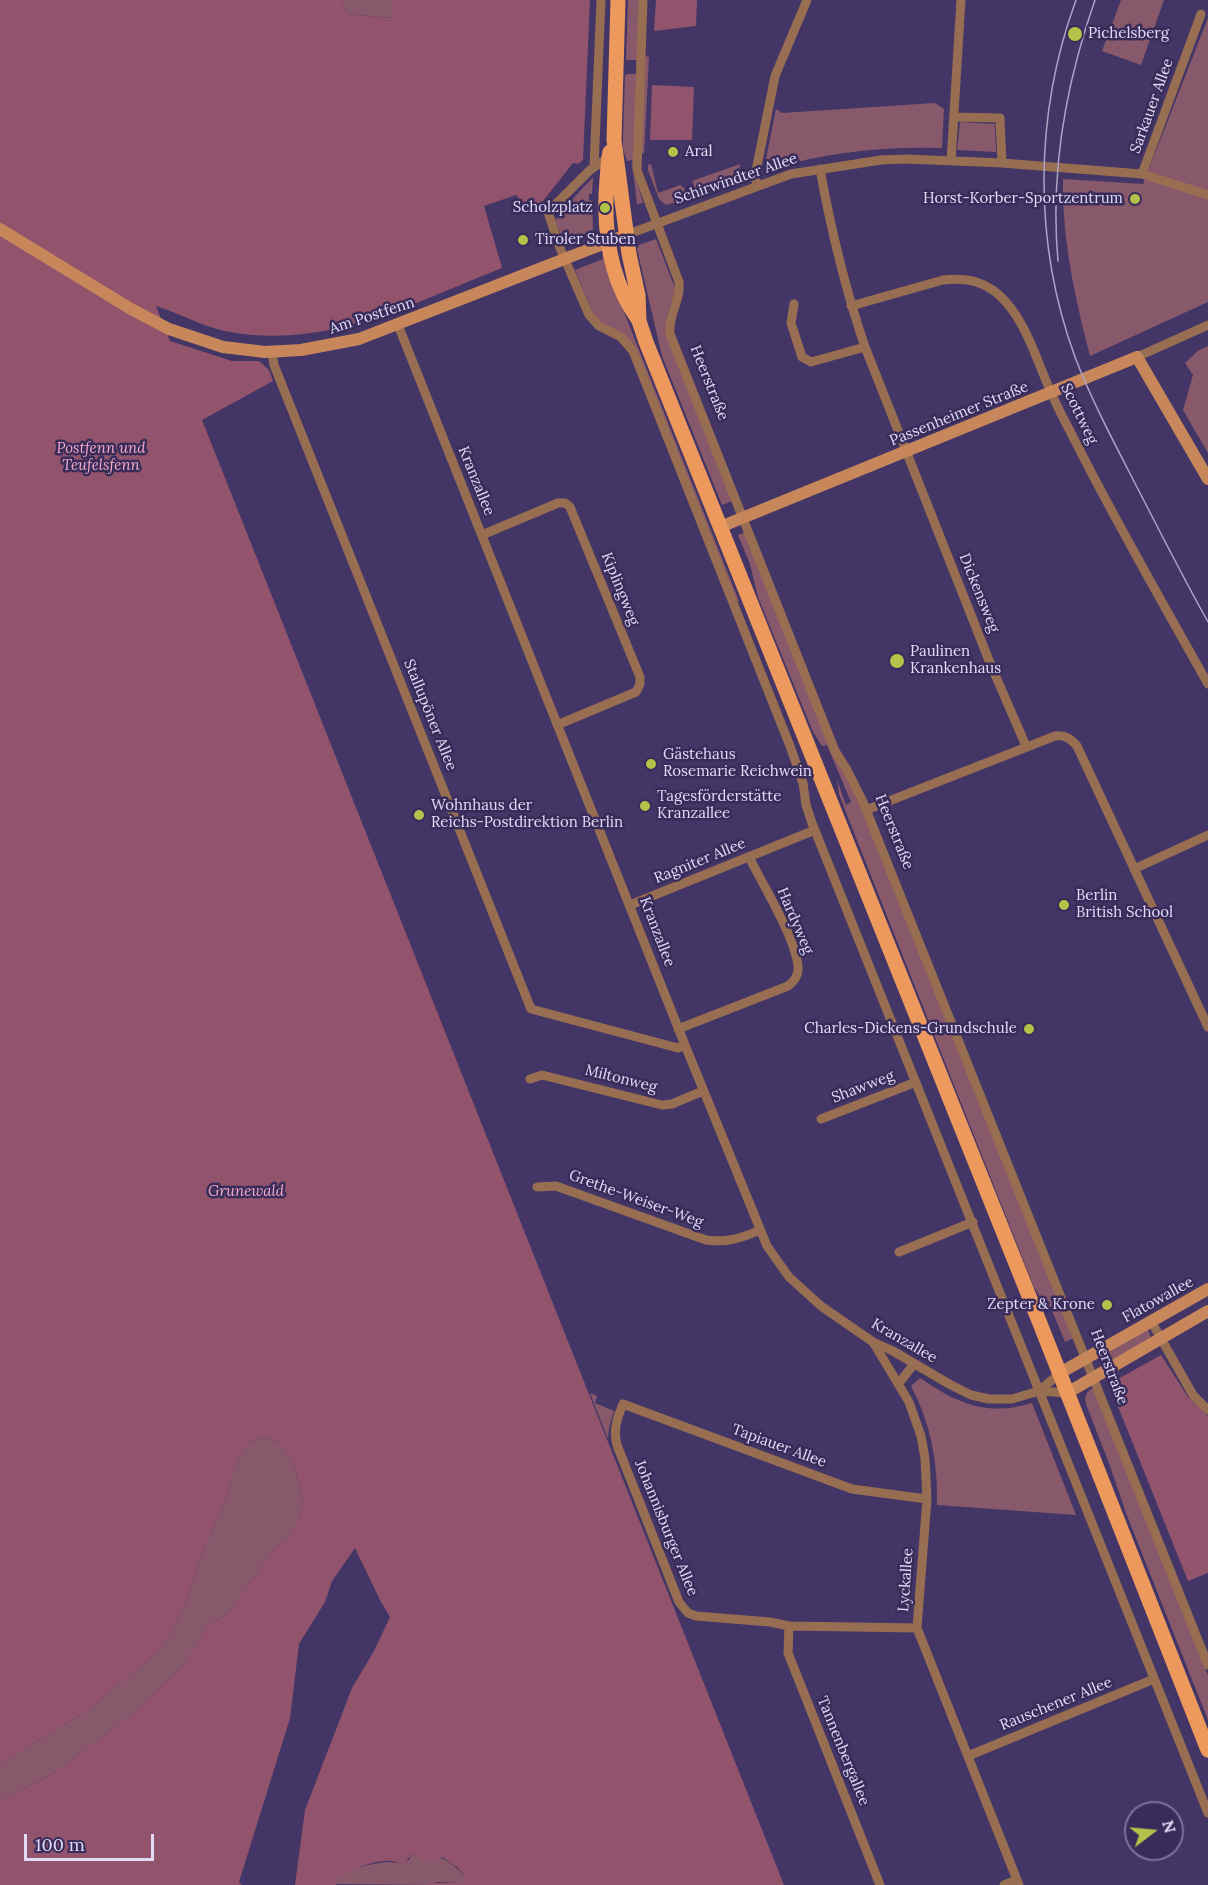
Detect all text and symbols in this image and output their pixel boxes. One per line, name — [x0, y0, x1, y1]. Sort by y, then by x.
marker: Pichelsberg — [1066, 25, 1084, 43]
place label: Pichelsberg — [1088, 25, 1169, 43]
street label: Sarkauer Allee — [1127, 56, 1177, 156]
place label: Aral — [685, 143, 713, 161]
marker: Aral — [666, 145, 680, 159]
street label: Schirwindter Allee — [672, 150, 800, 208]
place label: Horst-Korber-Sportzentrum — [923, 190, 1123, 208]
marker: Horst-Korber-Sportzentrum — [1128, 192, 1142, 206]
place label: Scholzplatz — [513, 199, 593, 217]
marker: Scholzplatz — [598, 201, 612, 215]
place label: Tiroler Stuben — [535, 231, 636, 249]
marker: Tiroler Stuben — [516, 233, 530, 247]
street label: Am Postfenn — [327, 294, 417, 338]
street label: Heerstraße — [686, 343, 732, 423]
street label: Passenheimer Straße — [887, 378, 1031, 450]
street label: Scottweg — [1057, 381, 1101, 447]
park label: Postfenn und Teufelsfenn — [56, 440, 146, 475]
street label: Kranzallee — [454, 444, 498, 518]
street label: Kiplingweg — [597, 550, 643, 628]
street label: Dickensweg — [955, 551, 1003, 635]
place label: Paulinen Krankenhaus — [910, 643, 1001, 678]
marker: Paulinen Krankenhaus — [888, 652, 906, 670]
street label: Stallupöner Allee — [400, 657, 460, 773]
place label: Gästehaus Rosemarie Reichwein — [663, 746, 812, 781]
marker: Gästehaus Rosemarie Reichwein — [644, 757, 658, 771]
place label: Tagesförderstätte Kranzallee — [657, 788, 781, 823]
street label: Heerstraße — [871, 792, 917, 872]
place label: Wohnhaus der Reichs-Postdirektion Berlin — [431, 797, 623, 832]
marker: Tagesförderstätte Kranzallee — [638, 799, 652, 813]
marker: Wohnhaus der Reichs-Postdirektion Berlin — [412, 808, 426, 822]
street label: Ragniter Allee — [652, 834, 748, 888]
street label: Hardyweg — [773, 885, 817, 957]
place label: Berlin British School — [1076, 887, 1173, 922]
street label: Kranzallee — [635, 895, 679, 969]
marker: Berlin British School — [1057, 898, 1071, 912]
place label: Charles-Dickens-Grundschule — [804, 1020, 1017, 1038]
marker: Charles-Dickens-Grundschule — [1022, 1022, 1036, 1036]
street label: Miltonweg — [583, 1061, 659, 1097]
street label: Shawweg — [829, 1067, 897, 1107]
street label: Grethe-Weiser-Weg — [566, 1166, 706, 1232]
park label: Grunewald — [208, 1183, 284, 1201]
street label: Flatowallee — [1119, 1273, 1197, 1327]
place label: Zepter & Krone — [987, 1296, 1095, 1314]
marker: Zepter & Krone — [1100, 1298, 1114, 1312]
street label: Kranzallee — [868, 1315, 940, 1367]
street label: Heerstraße — [1086, 1327, 1132, 1407]
street label: Tapiauer Allee — [729, 1421, 829, 1471]
street label: Johannisburger Allee — [630, 1457, 702, 1599]
street label: Lyckallee — [895, 1547, 917, 1613]
street label: Rauschener Allee — [997, 1673, 1115, 1735]
street label: Tannenbergallee — [813, 1694, 873, 1808]
north arrow — [1124, 1801, 1184, 1861]
text: N — [1158, 1818, 1181, 1835]
scale bar — [27, 1822, 158, 1860]
text: 100 m — [35, 1833, 85, 1856]

